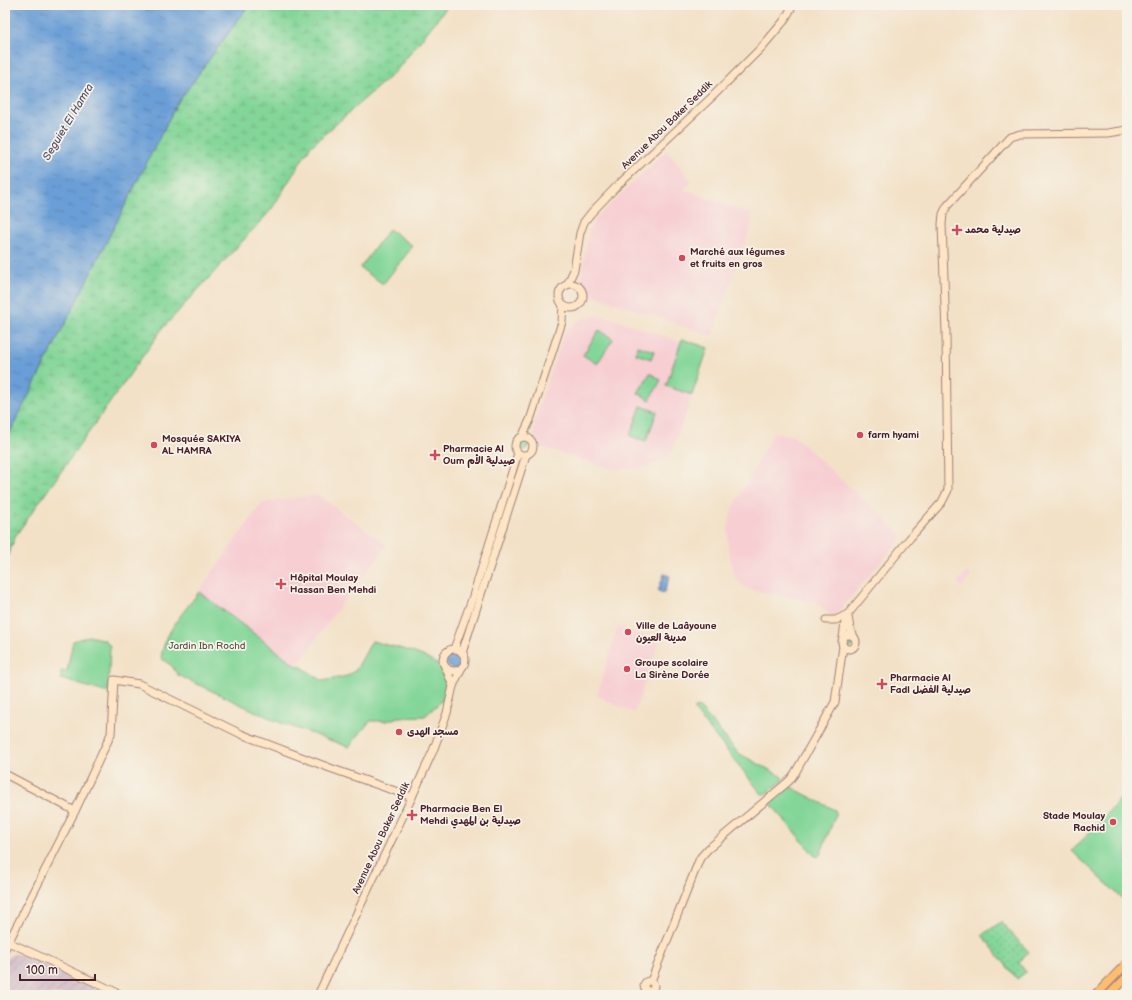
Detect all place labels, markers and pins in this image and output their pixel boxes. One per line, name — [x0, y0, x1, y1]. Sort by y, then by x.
place label: صيدلية محمد — [965, 224, 1021, 236]
marker: صيدلية محمد — [952, 225, 962, 235]
place label: Marché aux légumes et fruits en gros — [690, 246, 785, 270]
marker: Marché aux légumes et fruits en gros — [677, 253, 687, 263]
place label: farm hyami — [868, 429, 919, 441]
marker: farm hyami — [855, 430, 865, 440]
place label: Mosquée SAKIYA AL HAMRA — [161, 433, 241, 457]
marker: Mosquée SAKIYA AL HAMRA — [149, 440, 159, 450]
place label: Pharmacie Al Oum صيدلية الأم — [443, 443, 516, 468]
marker: Pharmacie Al Oum صيدلية الأم — [430, 450, 440, 460]
place label: Hôpital Moulay Hassan Ben Mehdi — [290, 572, 376, 596]
marker: Hôpital Moulay Hassan Ben Mehdi — [275, 578, 287, 590]
place label: Ville de Laâyoune مدينة العيون — [636, 620, 717, 644]
marker: Ville de Laâyoune مدينة العيون — [623, 627, 633, 637]
place label: Groupe scolaire La Sirène Dorée — [635, 657, 710, 681]
marker: Groupe scolaire La Sirène Dorée — [622, 664, 632, 674]
place label: Pharmacie Al Fadl صيدلية الفضل — [890, 672, 971, 696]
marker: Pharmacie Al Fadl صيدلية الفضل — [877, 679, 887, 689]
place label: مسجد الهدى — [407, 726, 459, 738]
marker: مسجد الهدى — [394, 727, 404, 737]
place label: Pharmacie Ben El Mehdi صيدلية بن المهدي — [420, 803, 521, 829]
marker: Pharmacie Ben El Mehdi صيدلية بن المهدي — [407, 810, 417, 820]
place label: Stade Moulay Rachid — [1043, 810, 1105, 834]
marker: Stade Moulay Rachid — [1108, 817, 1118, 827]

